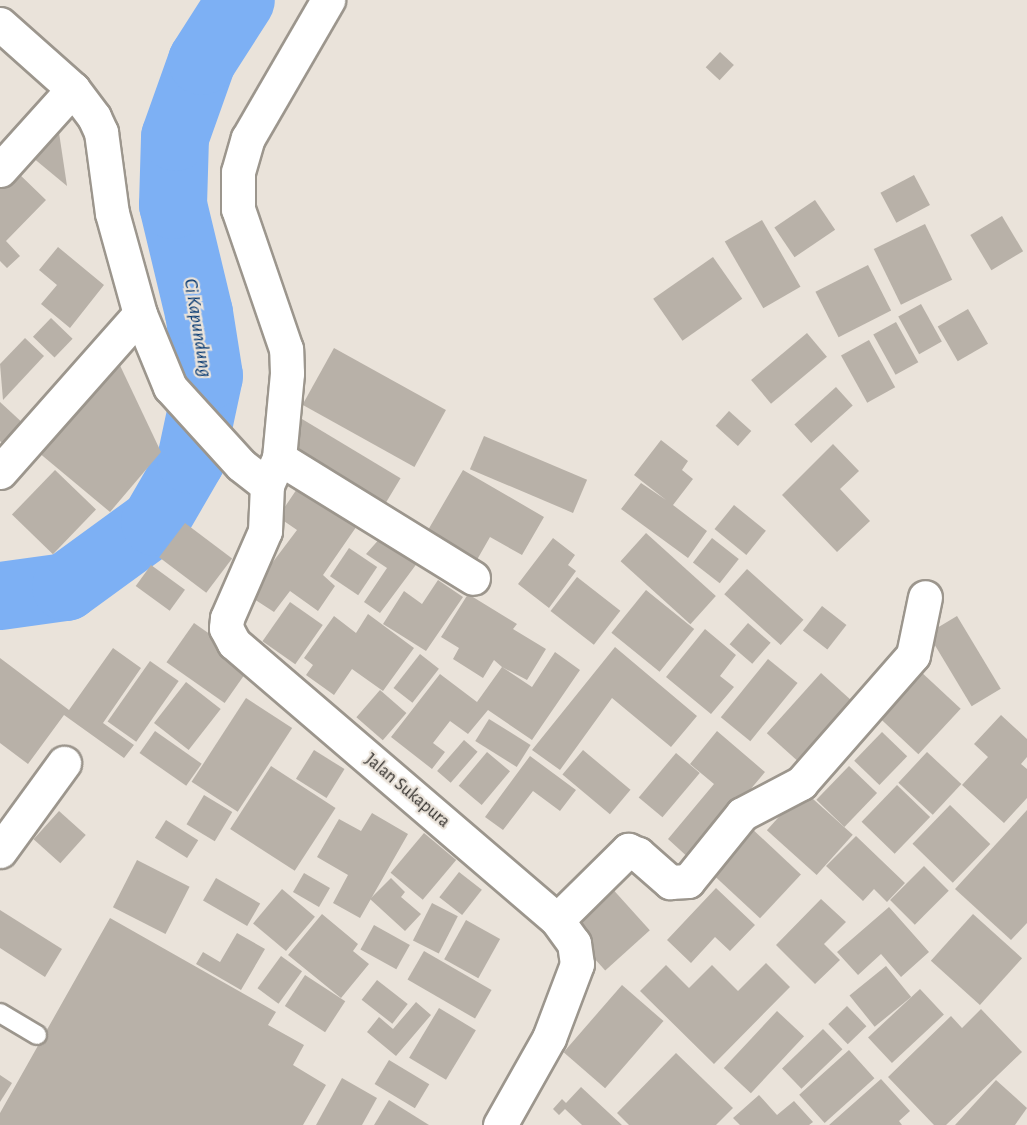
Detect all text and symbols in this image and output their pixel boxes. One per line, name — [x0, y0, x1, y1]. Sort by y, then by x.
water label: Ci Kapundung — [178, 277, 218, 379]
street label: Jalan Sukapura — [360, 749, 454, 833]

